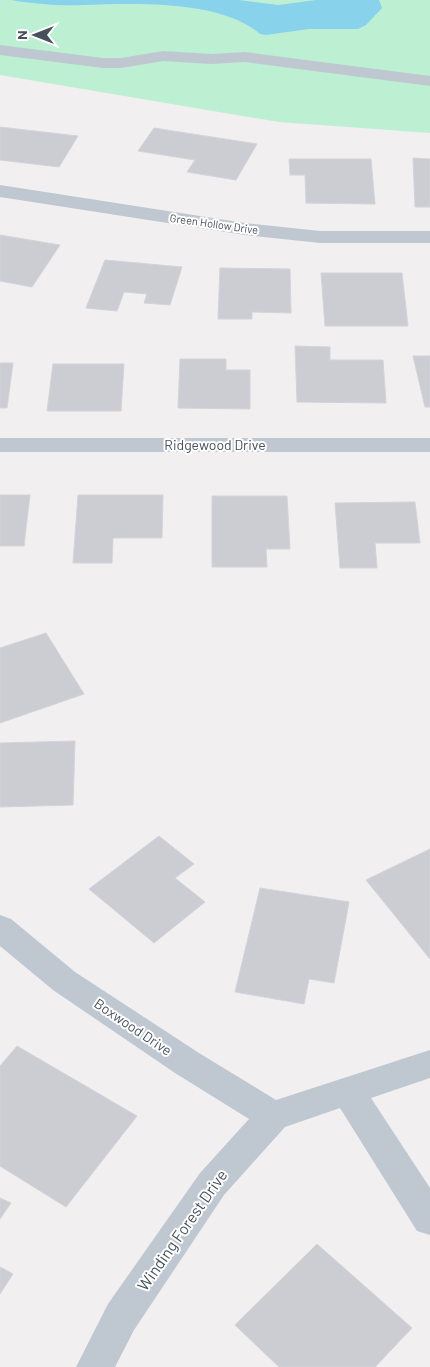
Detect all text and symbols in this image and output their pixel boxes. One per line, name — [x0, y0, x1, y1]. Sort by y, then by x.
north arrow — [10, 10, 60, 60]
text: N — [13, 30, 30, 40]
street label: Green Hollow Drive — [169, 211, 259, 236]
street label: Ridgewood Drive — [164, 436, 266, 453]
street label: Boxwood Drive — [91, 994, 175, 1059]
street label: Winding Forest Drive — [133, 1165, 231, 1294]

